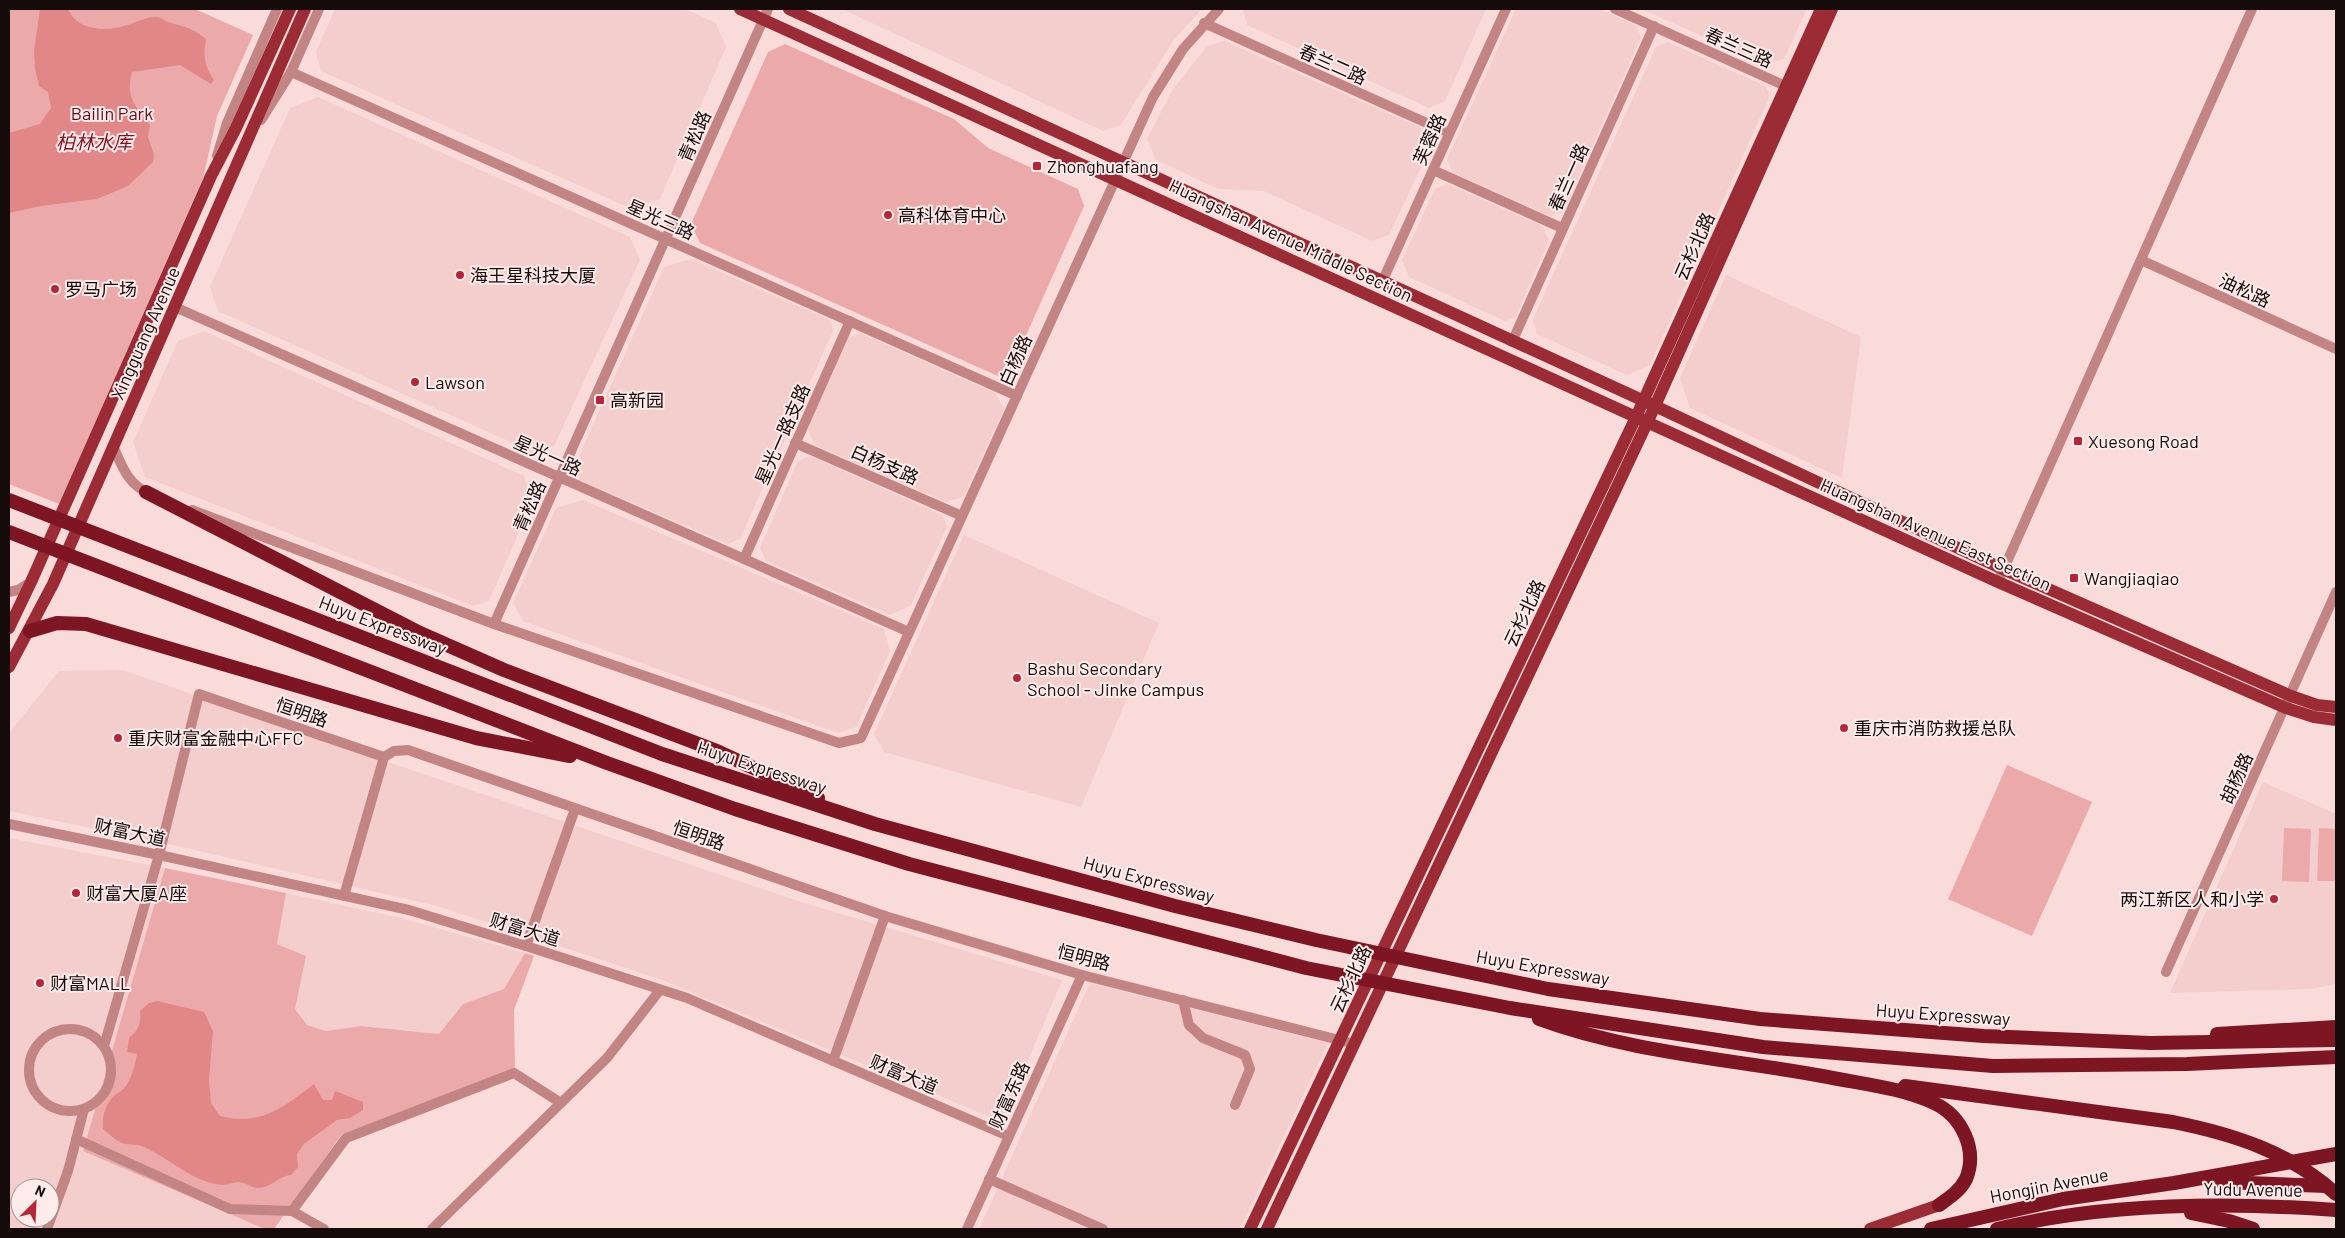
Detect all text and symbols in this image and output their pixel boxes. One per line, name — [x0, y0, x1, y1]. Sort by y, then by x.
street label: 春兰三路 — [1702, 22, 1776, 72]
street label: 春兰二路 — [1296, 39, 1370, 89]
park label: Bailin Park — [71, 102, 153, 124]
street label: 青松路 — [673, 107, 715, 165]
street label: 芙蓉路 — [1408, 110, 1450, 168]
water label: 柏林水库 — [56, 130, 135, 153]
street label: 春兰一路 — [1543, 140, 1593, 214]
place label: Zhonghuafang — [1047, 155, 1159, 177]
marker: Zhonghuafang — [1031, 160, 1043, 172]
street label: Huangshan Avenue Middle Section — [1166, 174, 1416, 306]
street label: 星光三路 — [624, 194, 698, 244]
place label: 高科体育中心 — [898, 204, 1006, 226]
marker: 高科体育中心 — [882, 209, 894, 221]
street label: 云杉北路 — [1669, 209, 1719, 283]
street label: Xingguang Avenue — [106, 263, 184, 403]
place label: 海王星科技大厦 — [470, 264, 596, 286]
marker: 海王星科技大厦 — [454, 269, 466, 281]
street label: 油松路 — [2216, 269, 2274, 311]
place label: 罗马广场 — [65, 278, 137, 300]
marker: 罗马广场 — [49, 283, 61, 295]
street label: 白杨路 — [994, 331, 1036, 389]
place label: Lawson — [425, 371, 485, 393]
marker: Lawson — [409, 376, 421, 388]
street label: 星光一路支路 — [750, 380, 814, 488]
place label: 高新园 — [610, 389, 664, 411]
marker: 高新园 — [594, 394, 606, 406]
street label: 星光一路 — [511, 430, 585, 480]
place label: Xuesong Road — [2088, 430, 2199, 452]
marker: Xuesong Road — [2072, 435, 2084, 447]
street label: 白杨支路 — [848, 439, 922, 489]
street label: Huangshan Avenue East Section — [1817, 473, 2055, 595]
street label: 青松路 — [508, 477, 550, 535]
place label: Wangjiaqiao — [2084, 567, 2179, 589]
marker: Wangjiaqiao — [2068, 572, 2080, 584]
street label: 云杉北路 — [1499, 576, 1549, 650]
street label: Huyu Expressway — [316, 591, 450, 659]
place label: Bashu Secondary School - Jinke Campus — [1027, 657, 1204, 700]
marker: Bashu Secondary School - Jinke Campus — [1011, 672, 1023, 684]
street label: 恒明路 — [273, 693, 331, 731]
place label: 重庆市消防救援总队 — [1854, 717, 2016, 739]
marker: 重庆市消防救援总队 — [1838, 722, 1850, 734]
place label: 重庆财富金融中心FFC — [128, 727, 303, 749]
marker: 重庆财富金融中心FFC — [112, 732, 124, 744]
street label: Huyu Expressway — [694, 736, 830, 798]
street label: 胡杨路 — [2215, 749, 2257, 807]
street label: 财富大道 — [92, 814, 168, 850]
street label: 恒明路 — [670, 816, 728, 854]
street label: Huyu Expressway — [1081, 851, 1217, 907]
place label: 财富大厦A座 — [86, 882, 187, 904]
marker: 财富大厦A座 — [70, 887, 82, 899]
place label: 两江新区人和小学 — [2120, 888, 2264, 910]
marker: 两江新区人和小学 — [2268, 893, 2280, 905]
street label: 财富大道 — [487, 908, 563, 950]
street label: 恒明路 — [1055, 939, 1113, 975]
street label: 云杉北路 — [1325, 942, 1375, 1016]
street label: Huyu Expressway — [1475, 944, 1611, 990]
place label: 财富MALL — [50, 972, 130, 994]
marker: 财富MALL — [34, 977, 46, 989]
street label: Huyu Expressway — [1875, 998, 2011, 1030]
street label: 财富大道 — [867, 1050, 941, 1098]
street label: 财富东路 — [984, 1058, 1034, 1132]
street label: Hongjin Avenue — [1988, 1163, 2110, 1207]
street label: Yudu Avenue — [2203, 1177, 2303, 1201]
north arrow — [10, 1178, 60, 1228]
text: N — [33, 1181, 48, 1200]

